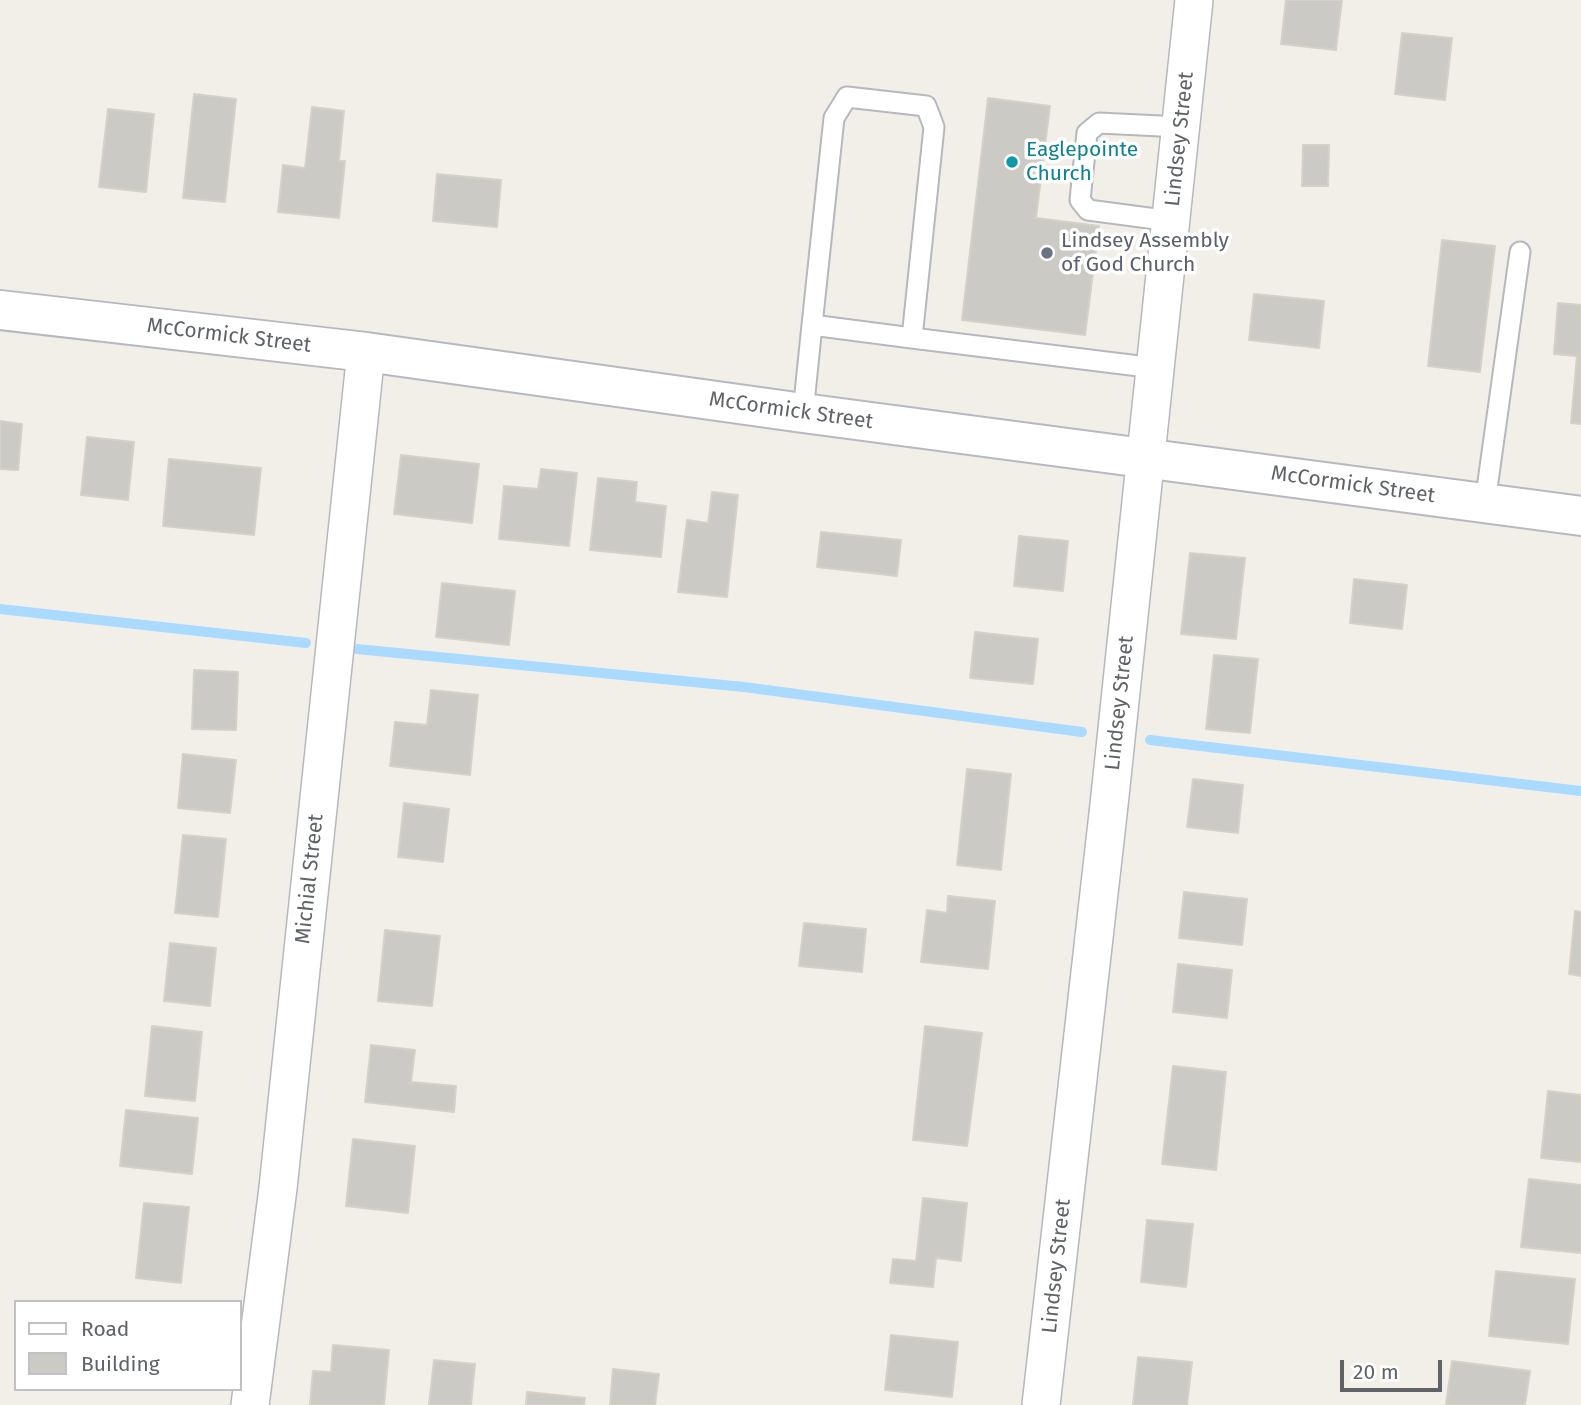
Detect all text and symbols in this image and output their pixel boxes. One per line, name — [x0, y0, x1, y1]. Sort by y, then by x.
street label: Lindsey Street — [1160, 70, 1200, 208]
place label: Eaglepointe Church — [1026, 137, 1138, 187]
marker: Eaglepointe Church — [1004, 154, 1020, 170]
place label: Lindsey Assembly of God Church — [1061, 228, 1229, 278]
marker: Lindsey Assembly of God Church — [1039, 245, 1055, 261]
street label: McCormick Street — [145, 313, 313, 359]
street label: McCormick Street — [707, 387, 875, 435]
street label: McCormick Street — [1269, 461, 1437, 509]
street label: Lindsey Street — [1100, 634, 1140, 772]
street label: Michial Street — [291, 813, 329, 945]
street label: Lindsey Street — [1037, 1197, 1077, 1335]
legend — [14, 1300, 242, 1391]
text: Road — [81, 1316, 129, 1342]
scale bar — [1343, 1346, 1444, 1390]
text: Building — [81, 1351, 160, 1377]
text: 20 m — [1353, 1359, 1399, 1385]

